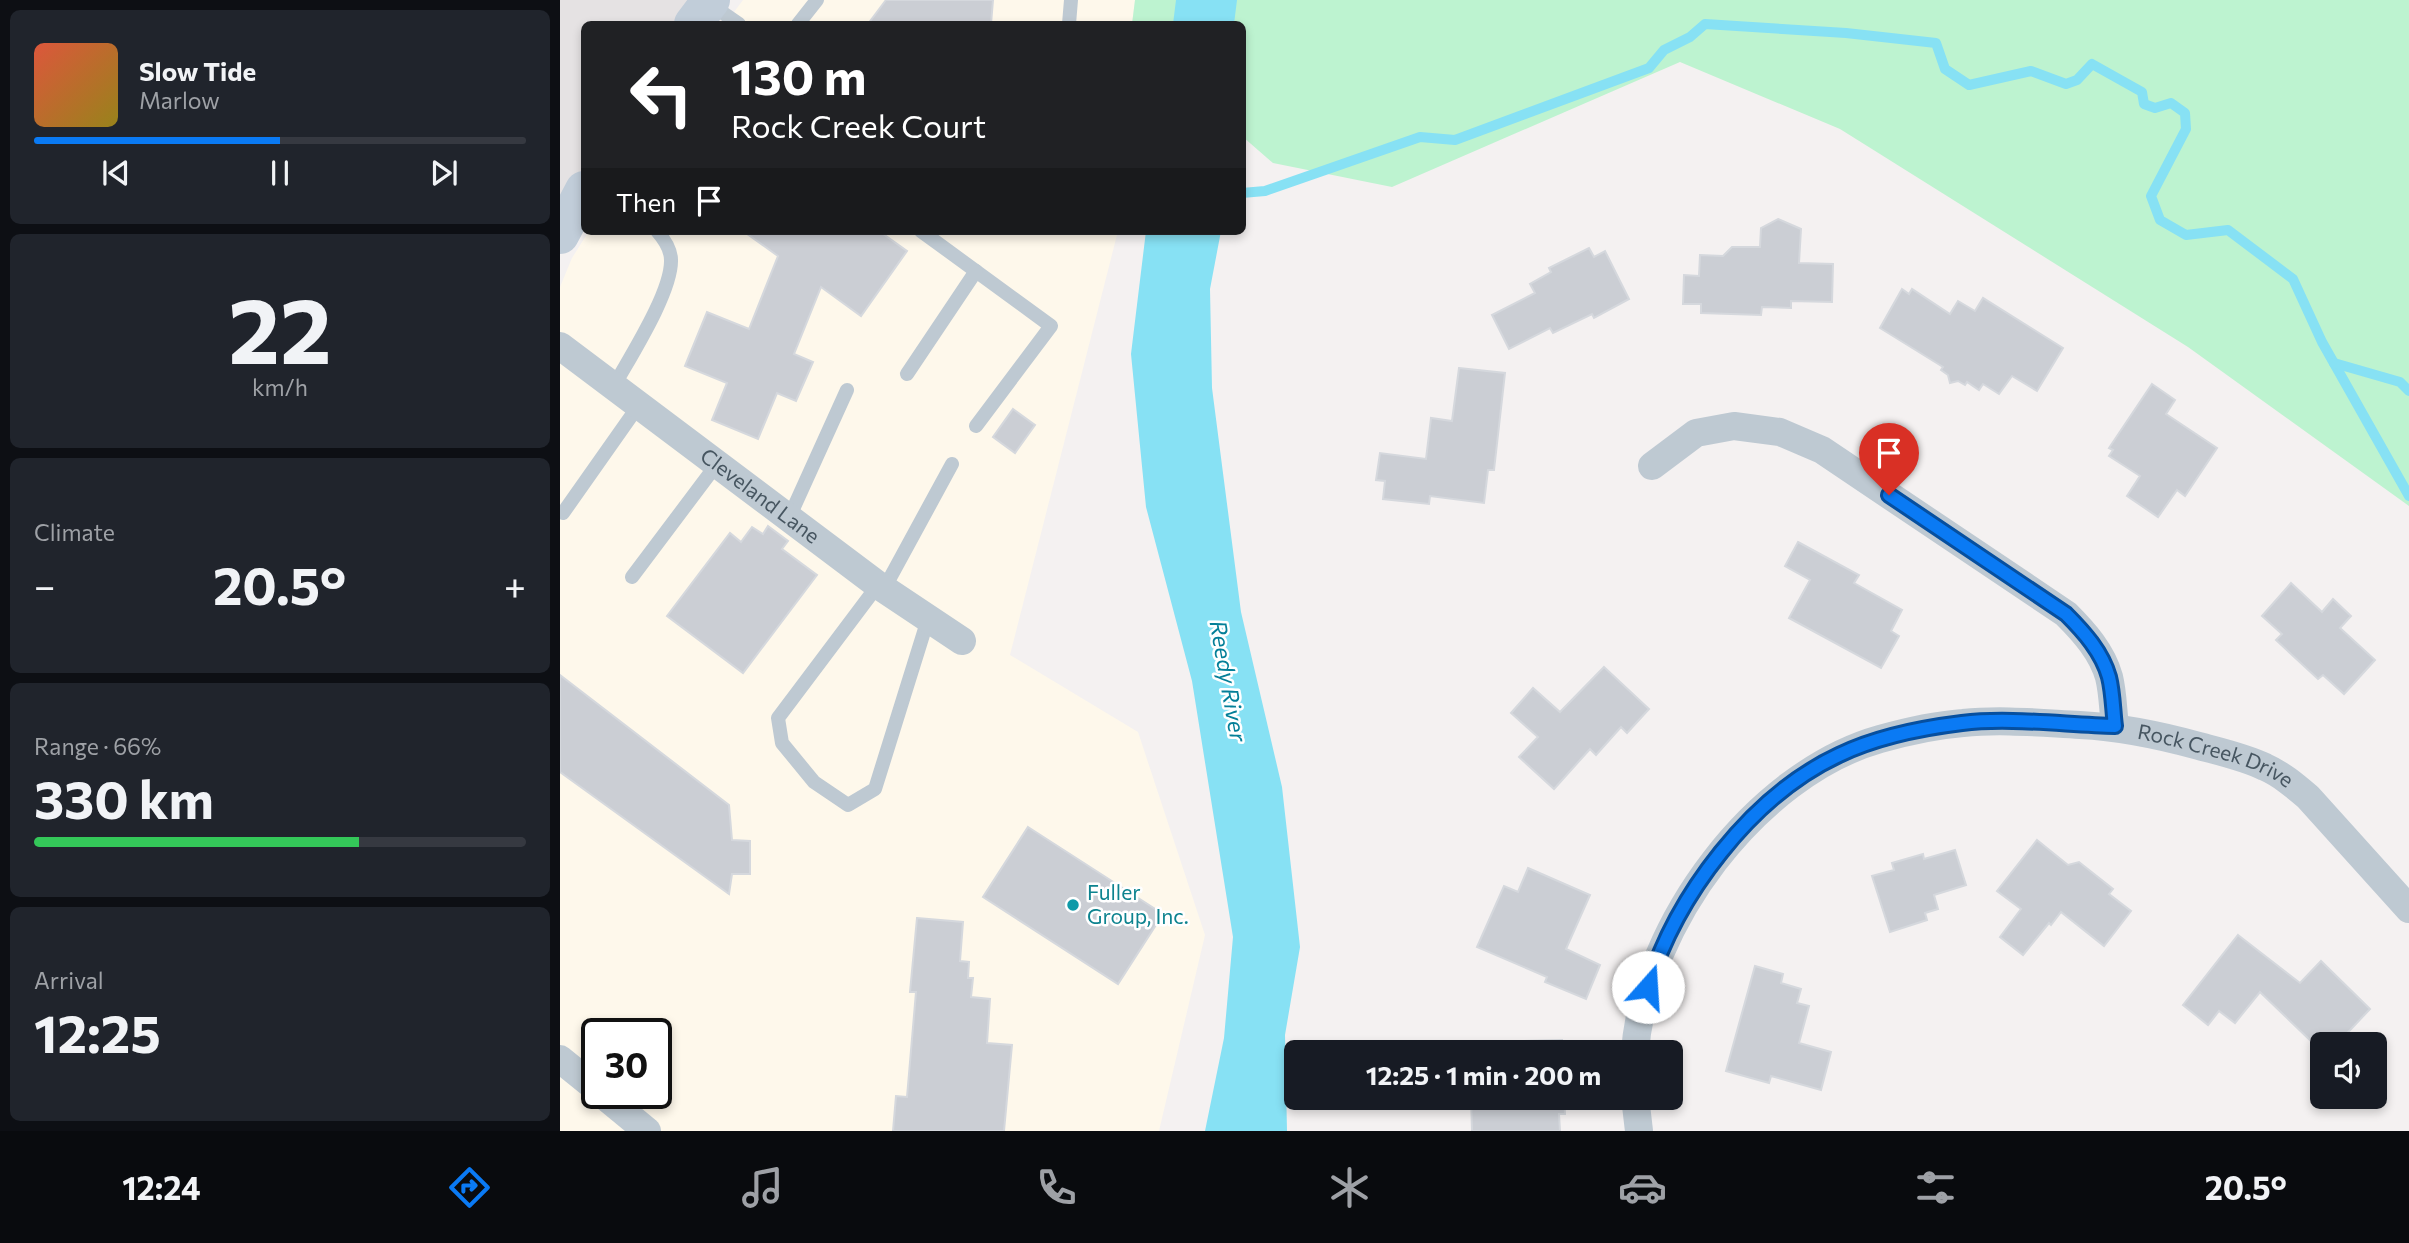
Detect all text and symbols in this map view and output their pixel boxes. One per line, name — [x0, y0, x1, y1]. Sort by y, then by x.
text: 130 m — [731, 45, 866, 105]
icon: left — [616, 49, 707, 140]
text: Slow Tide — [139, 55, 256, 86]
text: Marlow — [139, 86, 220, 114]
text: Rock Creek Court — [731, 105, 986, 145]
icon: previous — [97, 154, 135, 192]
icon: pause — [261, 154, 299, 192]
icon: next — [425, 154, 463, 192]
icon: arrive — [690, 182, 728, 220]
text: Then — [616, 186, 676, 217]
text: 22 — [228, 271, 332, 383]
text: km/h — [252, 373, 308, 401]
pin — [1859, 423, 1919, 495]
icon: arrive — [1870, 434, 1908, 472]
street label: Cleveland Lane — [696, 442, 825, 548]
text: Climate — [34, 518, 115, 546]
text: 20.5° — [213, 552, 346, 616]
text: − — [34, 561, 56, 608]
text: + — [504, 561, 526, 608]
water label: Reedy River — [1205, 618, 1254, 744]
street label: Rock Creek Drive — [2136, 718, 2299, 792]
text: Range · 66% — [34, 732, 161, 760]
text: 330 km — [34, 766, 214, 830]
place label: Fuller Group, Inc. — [1087, 879, 1189, 928]
marker: Fuller Group, Inc. — [1065, 897, 1081, 913]
position arrow — [1611, 950, 1685, 1024]
text: Arrival — [34, 966, 104, 994]
text: 12:25 — [34, 1000, 161, 1064]
speed limit sign: 30 — [581, 1018, 672, 1109]
map controls — [2310, 1032, 2387, 1109]
button: sound — [2310, 1032, 2387, 1109]
text: 12:25 · 1 min · 200 m — [1366, 1059, 1601, 1090]
icon: directions — [445, 1163, 494, 1212]
icon: music — [738, 1163, 787, 1212]
icon: phone — [1032, 1163, 1081, 1212]
icon: climate — [1325, 1163, 1374, 1212]
icon: car — [1618, 1163, 1667, 1212]
icon: filters — [1911, 1163, 1960, 1212]
text: 12:24 — [122, 1167, 201, 1207]
text: 20.5° — [2205, 1167, 2287, 1207]

